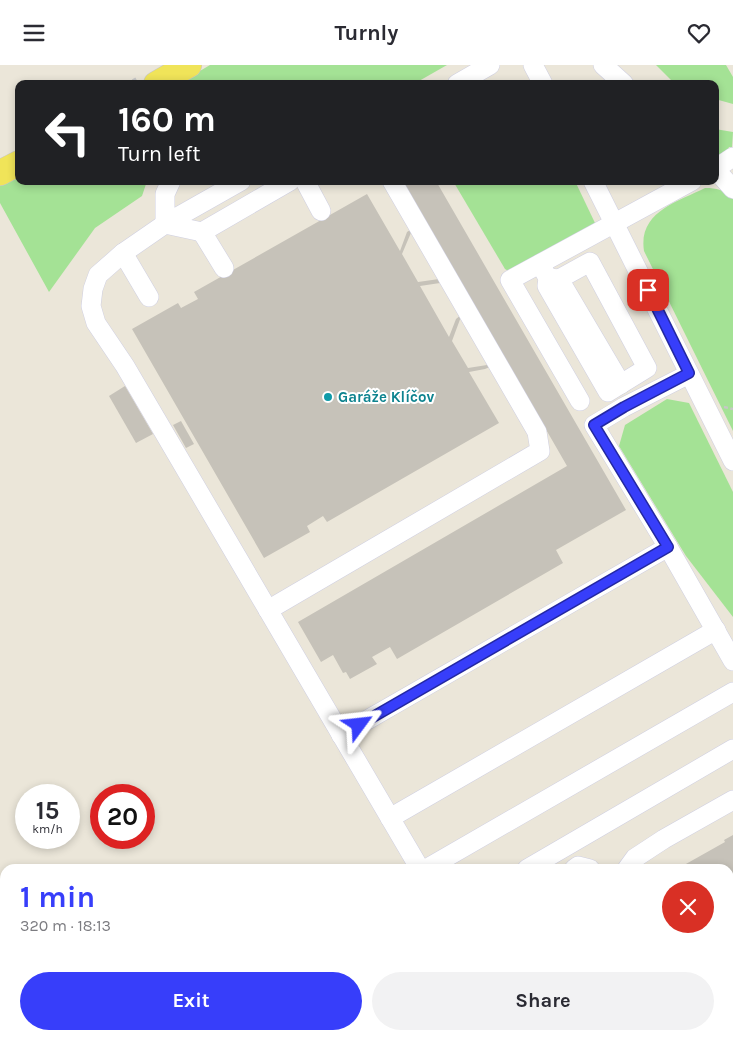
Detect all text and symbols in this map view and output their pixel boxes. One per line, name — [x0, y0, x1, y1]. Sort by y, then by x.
icon: menu — [20, 19, 48, 47]
icon: heart — [685, 19, 713, 47]
text: Turnly — [335, 20, 398, 46]
text: 160 m — [118, 99, 216, 140]
icon: left — [35, 100, 100, 165]
text: Turn left — [118, 141, 201, 167]
pin — [627, 269, 669, 311]
icon: arrive — [634, 276, 662, 304]
place label: Garáže Klíčov — [338, 388, 434, 406]
marker: Garáže Klíčov — [322, 391, 334, 403]
position arrow — [332, 698, 384, 750]
speed limit sign: 20 — [90, 784, 155, 849]
text: 15 — [36, 796, 59, 825]
text: km/h — [32, 822, 63, 836]
text: 1 min — [20, 879, 95, 915]
button: close — [662, 881, 714, 933]
text: 320 m · 18:13 — [20, 916, 111, 935]
button: Exit — [20, 972, 362, 1030]
button: Share — [372, 972, 714, 1030]

